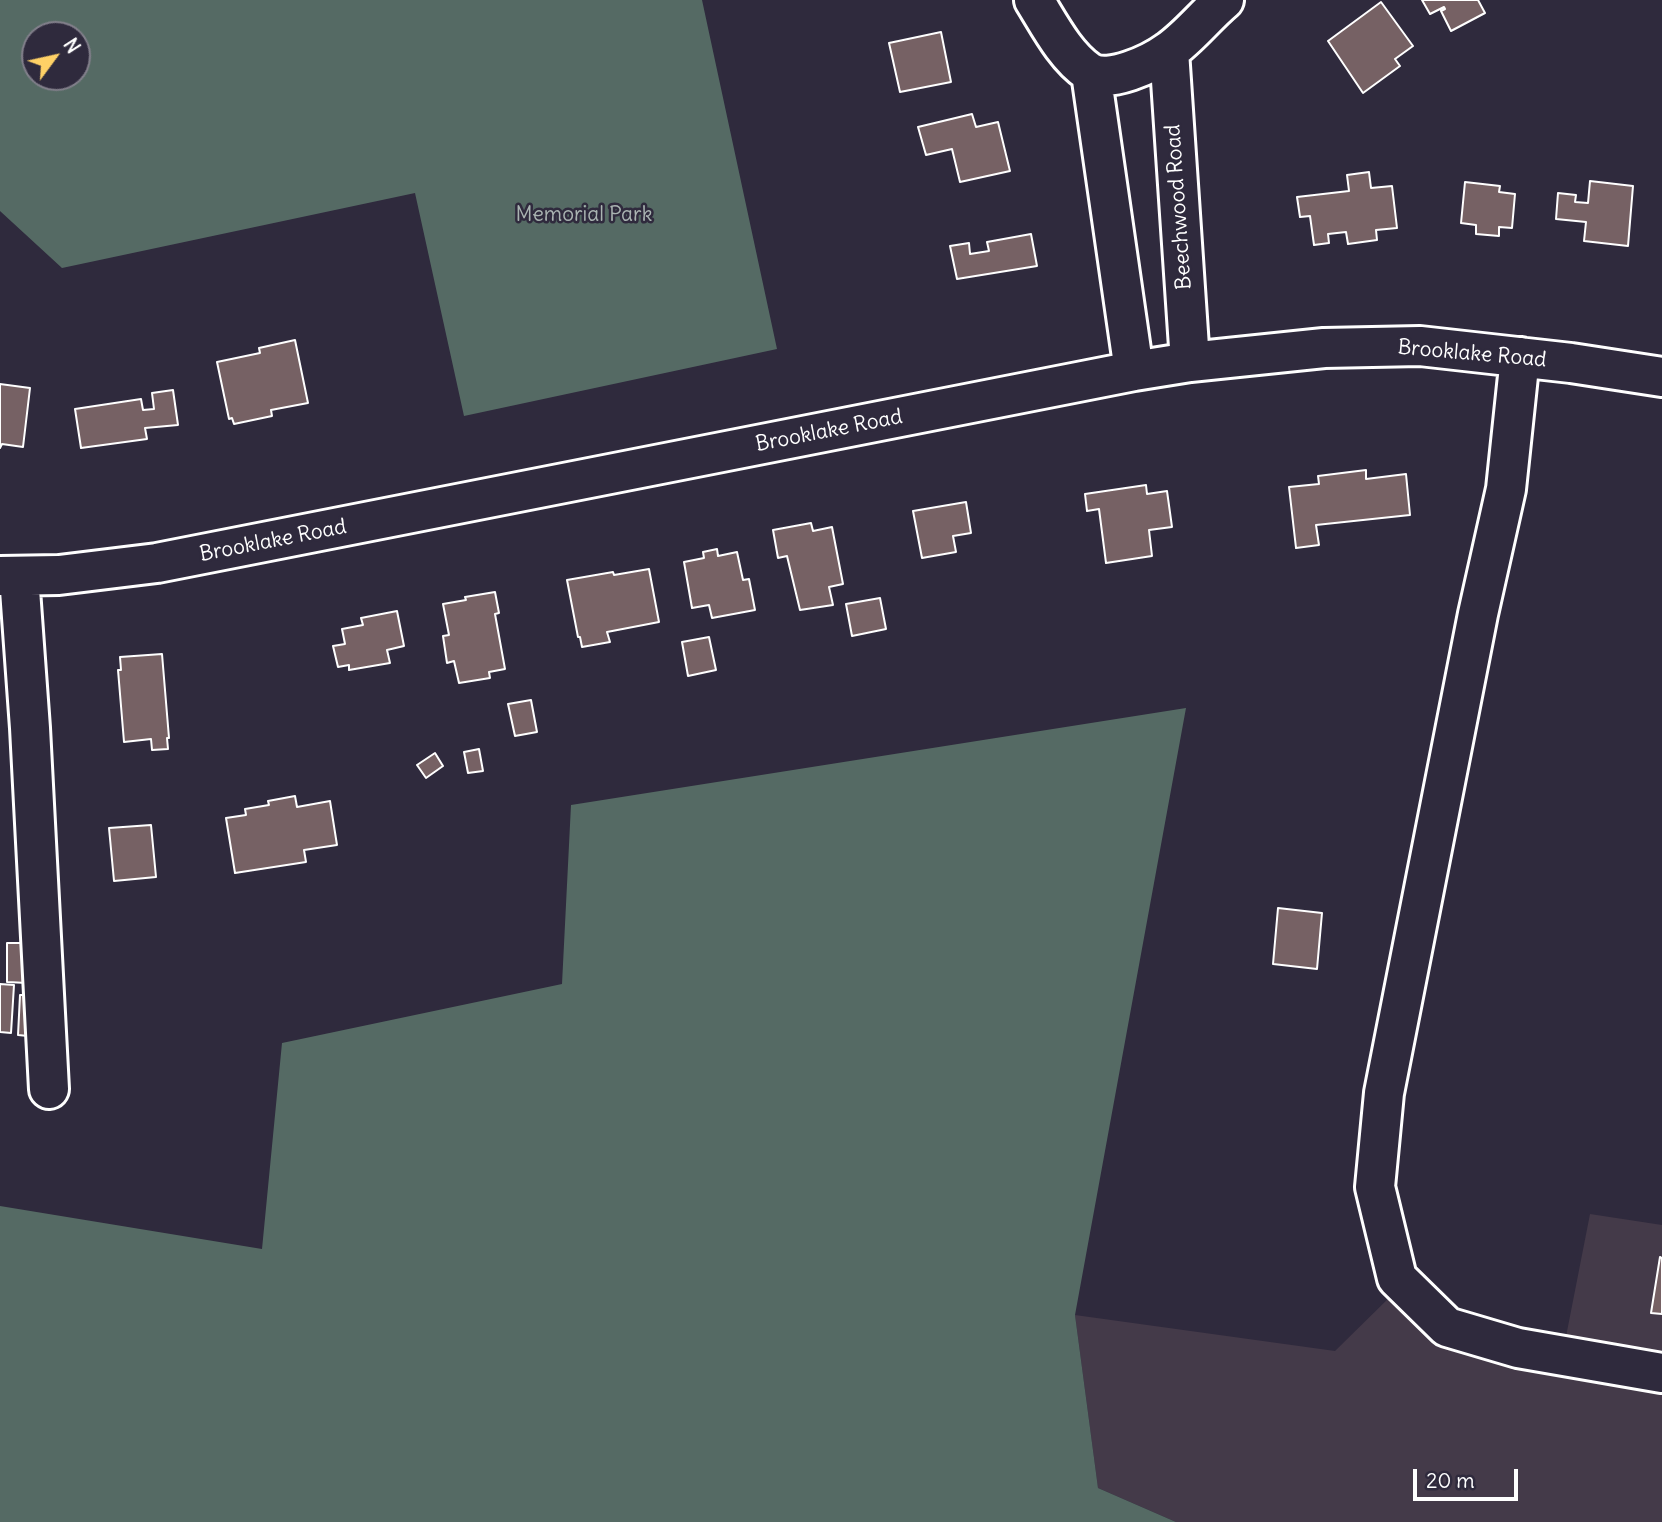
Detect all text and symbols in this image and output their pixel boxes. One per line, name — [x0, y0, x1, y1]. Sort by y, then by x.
north arrow — [21, 21, 91, 91]
text: N — [58, 34, 86, 58]
street label: Beechwood Road — [1161, 123, 1197, 291]
park label: Memorial Park — [516, 202, 652, 228]
street label: Brooklake Road — [1397, 335, 1547, 373]
street label: Brooklake Road — [753, 404, 905, 458]
street label: Brooklake Road — [197, 514, 349, 568]
scale bar — [1417, 1456, 1522, 1500]
text: 20 m — [1426, 1467, 1475, 1494]

